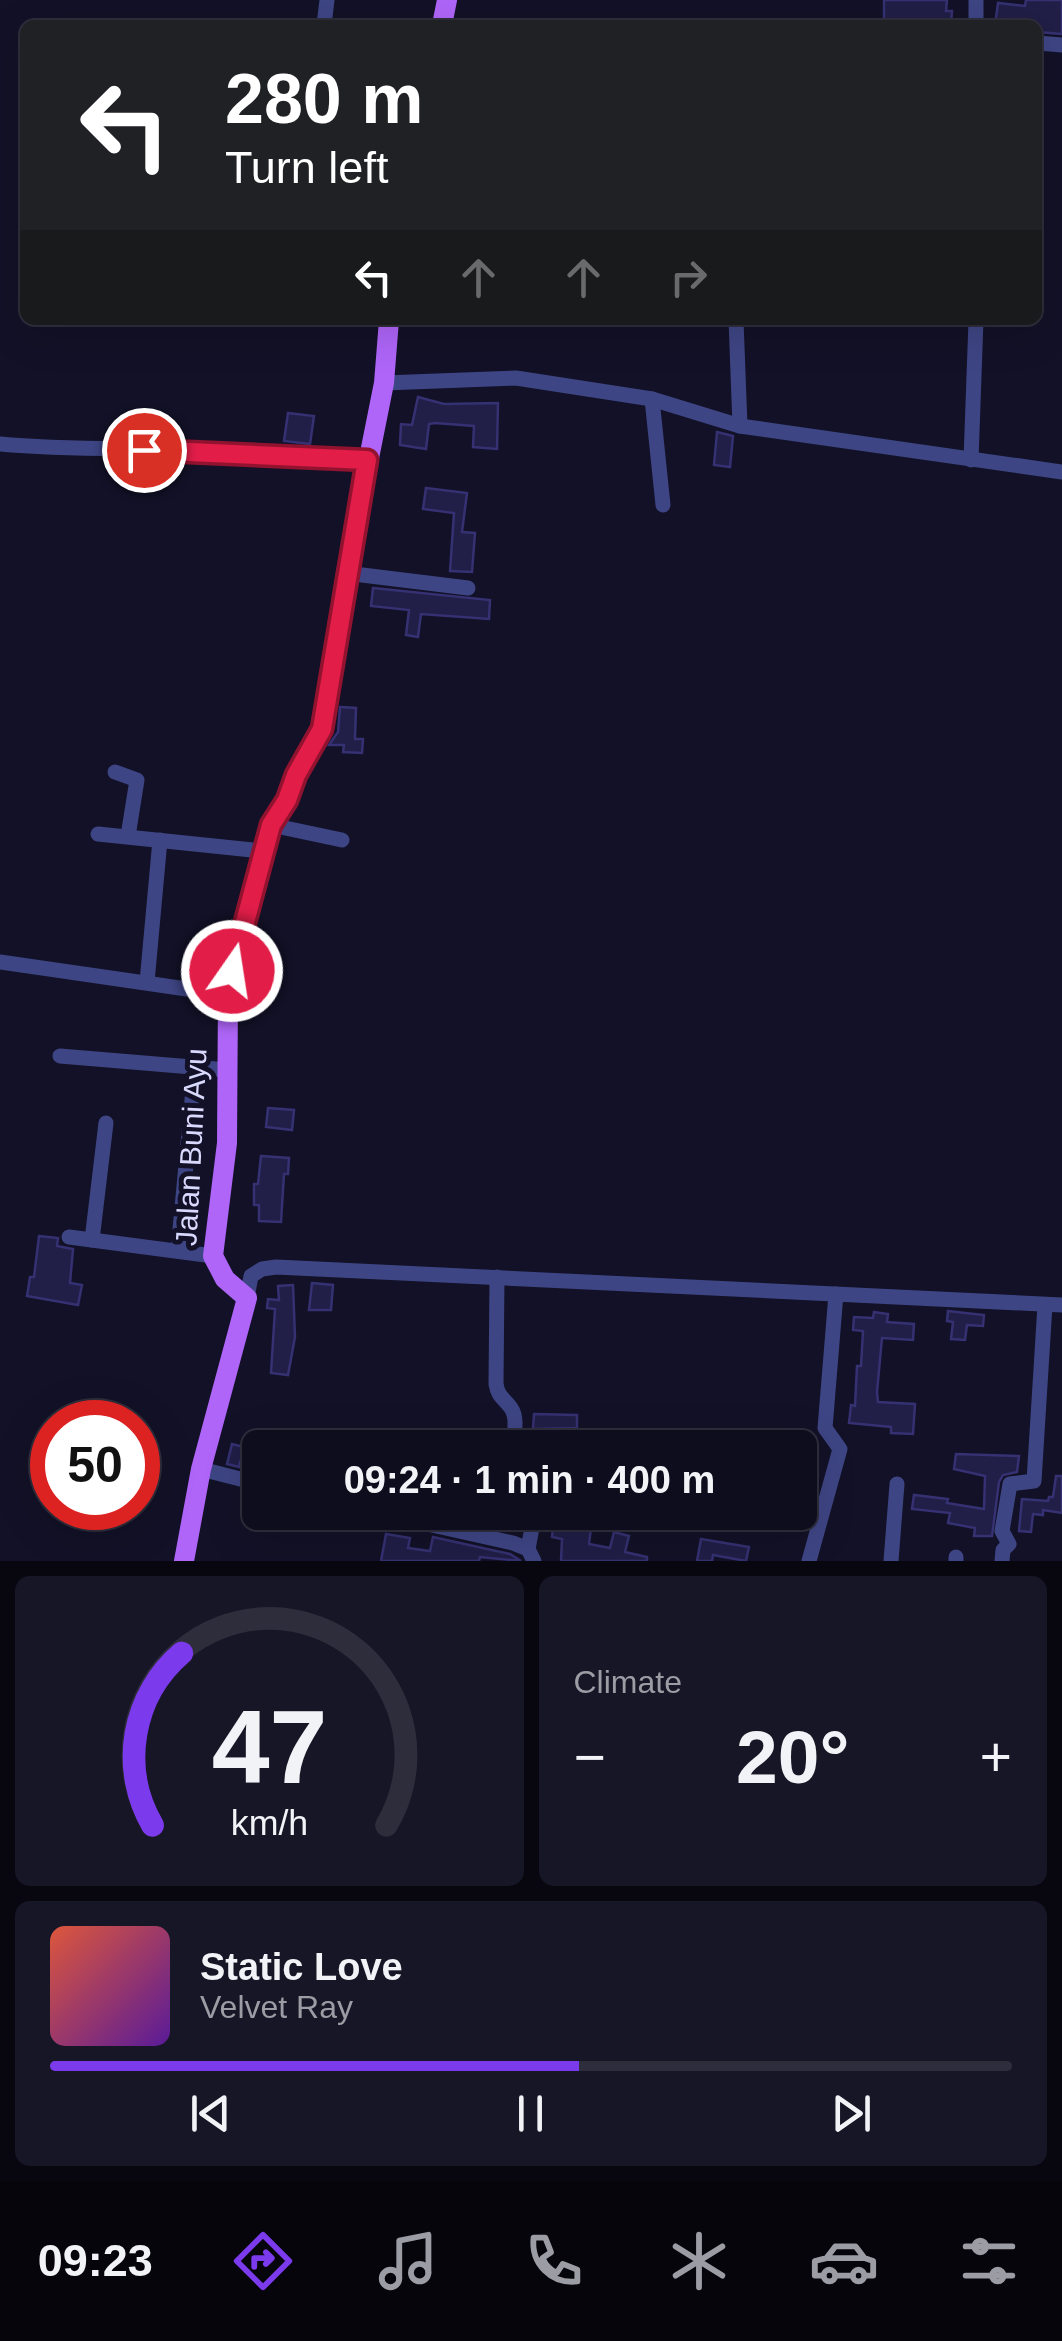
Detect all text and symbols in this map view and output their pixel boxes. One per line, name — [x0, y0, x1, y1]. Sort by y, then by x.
icon: left — [60, 60, 190, 190]
text: 280 m — [225, 60, 423, 138]
text: Turn left — [225, 142, 388, 193]
icon: left — [346, 250, 401, 305]
icon: ahead — [451, 250, 506, 305]
icon: ahead — [556, 250, 611, 305]
icon: right — [661, 250, 716, 305]
pin — [102, 408, 187, 493]
icon: arrive — [117, 423, 172, 478]
position arrow — [180, 919, 284, 1023]
street label: Jalan Buni Ayu — [169, 1047, 213, 1247]
speed limit sign: 50 — [30, 1400, 160, 1530]
text: 09:24 · 1 min · 400 m — [344, 1459, 715, 1501]
text: Climate — [574, 1664, 682, 1700]
text: 47 — [211, 1689, 327, 1805]
text: 20° — [736, 1715, 849, 1799]
text: − — [574, 1726, 606, 1788]
text: + — [980, 1726, 1012, 1788]
text: km/h — [231, 1803, 308, 1843]
text: Static Love — [200, 1946, 403, 1988]
text: Velvet Ray — [200, 1989, 353, 2025]
icon: previous — [183, 2086, 238, 2141]
icon: pause — [503, 2086, 558, 2141]
icon: next — [824, 2086, 879, 2141]
icon: directions — [228, 2226, 298, 2296]
icon: music — [373, 2226, 443, 2296]
icon: phone — [519, 2226, 589, 2296]
icon: climate — [664, 2226, 734, 2296]
icon: car — [809, 2226, 879, 2296]
icon: filters — [954, 2226, 1024, 2296]
text: 09:23 — [38, 2235, 153, 2286]

